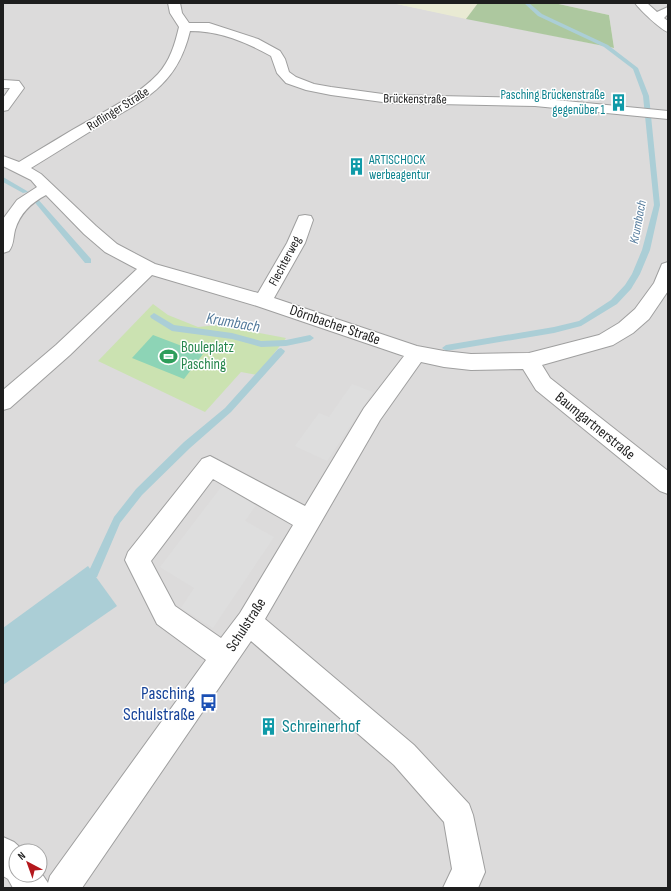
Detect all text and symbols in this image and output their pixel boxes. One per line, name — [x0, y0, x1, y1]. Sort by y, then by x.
street label: Ruflinger Straße — [84, 84, 152, 134]
place label: Pasching Brückenstraße gegenüber 1 — [500, 87, 605, 118]
street label: Brückenstraße — [383, 90, 447, 108]
building icon: Pasching Brückenstraße gegenüber 1 — [608, 92, 628, 112]
place label: ARTISCHOCK werbeagentur — [368, 152, 430, 183]
building icon: ARTISCHOCK werbeagentur — [346, 157, 366, 177]
water label: Krumbach — [626, 198, 650, 245]
street label: Flechterweg — [265, 233, 305, 289]
street label: Dörnbacher Straße — [287, 301, 383, 349]
water label: Krumbach — [205, 309, 262, 337]
place label: Bouleplatz Pasching — [181, 338, 234, 374]
sports icon: Bouleplatz Pasching — [158, 346, 178, 366]
street label: Baumgartnerstraße — [551, 388, 639, 464]
street label: Schulstraße — [222, 595, 270, 655]
place label: Pasching Schulstraße — [123, 683, 195, 725]
bus stop icon: Pasching Schulstraße — [198, 693, 218, 713]
building icon: Schreinerhof — [259, 716, 279, 736]
place label: Schreinerhof — [282, 716, 361, 737]
north arrow — [8, 843, 48, 883]
text: N — [15, 849, 28, 863]

